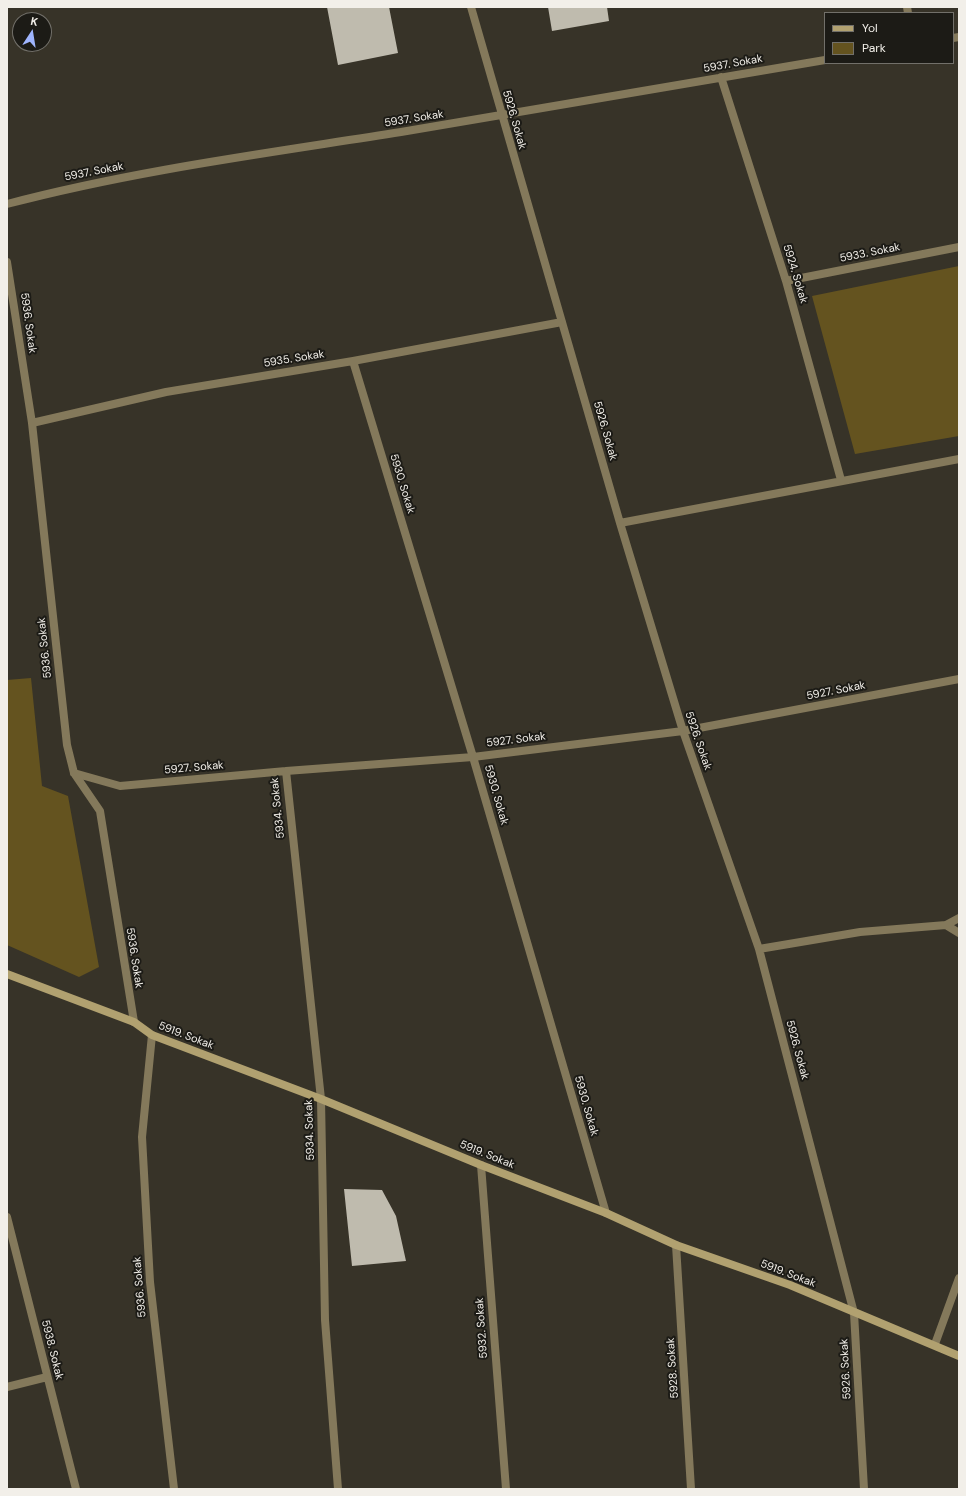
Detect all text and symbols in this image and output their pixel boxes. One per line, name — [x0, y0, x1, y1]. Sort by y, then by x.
north arrow — [12, 12, 52, 52]
legend — [824, 12, 954, 64]
text: K — [29, 14, 39, 29]
text: Yol — [862, 20, 878, 36]
text: Park — [862, 40, 886, 56]
street label: 5937. Sokak — [702, 52, 764, 76]
street label: 5926. Sokak — [499, 89, 529, 151]
street label: 5937. Sokak — [383, 108, 445, 130]
street label: 5937. Sokak — [63, 160, 125, 184]
street label: 5933. Sokak — [839, 241, 901, 265]
street label: 5924. Sokak — [780, 243, 810, 305]
street label: 5936. Sokak — [17, 292, 39, 354]
street label: 5935. Sokak — [263, 348, 325, 370]
street label: 5926. Sokak — [590, 400, 620, 462]
street label: 5930. Sokak — [387, 453, 417, 515]
street label: 5936. Sokak — [35, 617, 55, 679]
street label: 5927. Sokak — [806, 679, 866, 703]
street label: 5926. Sokak — [682, 710, 714, 772]
street label: 5927. Sokak — [486, 730, 546, 750]
street label: 5927. Sokak — [164, 759, 224, 777]
street label: 5930. Sokak — [481, 764, 511, 826]
street label: 5934. Sokak — [268, 777, 288, 839]
street label: 5936. Sokak — [123, 927, 145, 989]
street label: 5919. Sokak — [156, 1019, 216, 1053]
street label: 5926. Sokak — [783, 1019, 811, 1081]
street label: 5930. Sokak — [571, 1075, 601, 1137]
street label: 5934. Sokak — [302, 1099, 318, 1161]
street label: 5919. Sokak — [458, 1138, 516, 1172]
street label: 5936. Sokak — [131, 1256, 149, 1318]
street label: 5919. Sokak — [758, 1257, 818, 1291]
street label: 5932. Sokak — [473, 1297, 491, 1359]
street label: 5938. Sokak — [38, 1319, 66, 1381]
street label: 5928. Sokak — [664, 1337, 682, 1399]
street label: 5926. Sokak — [838, 1338, 854, 1400]

